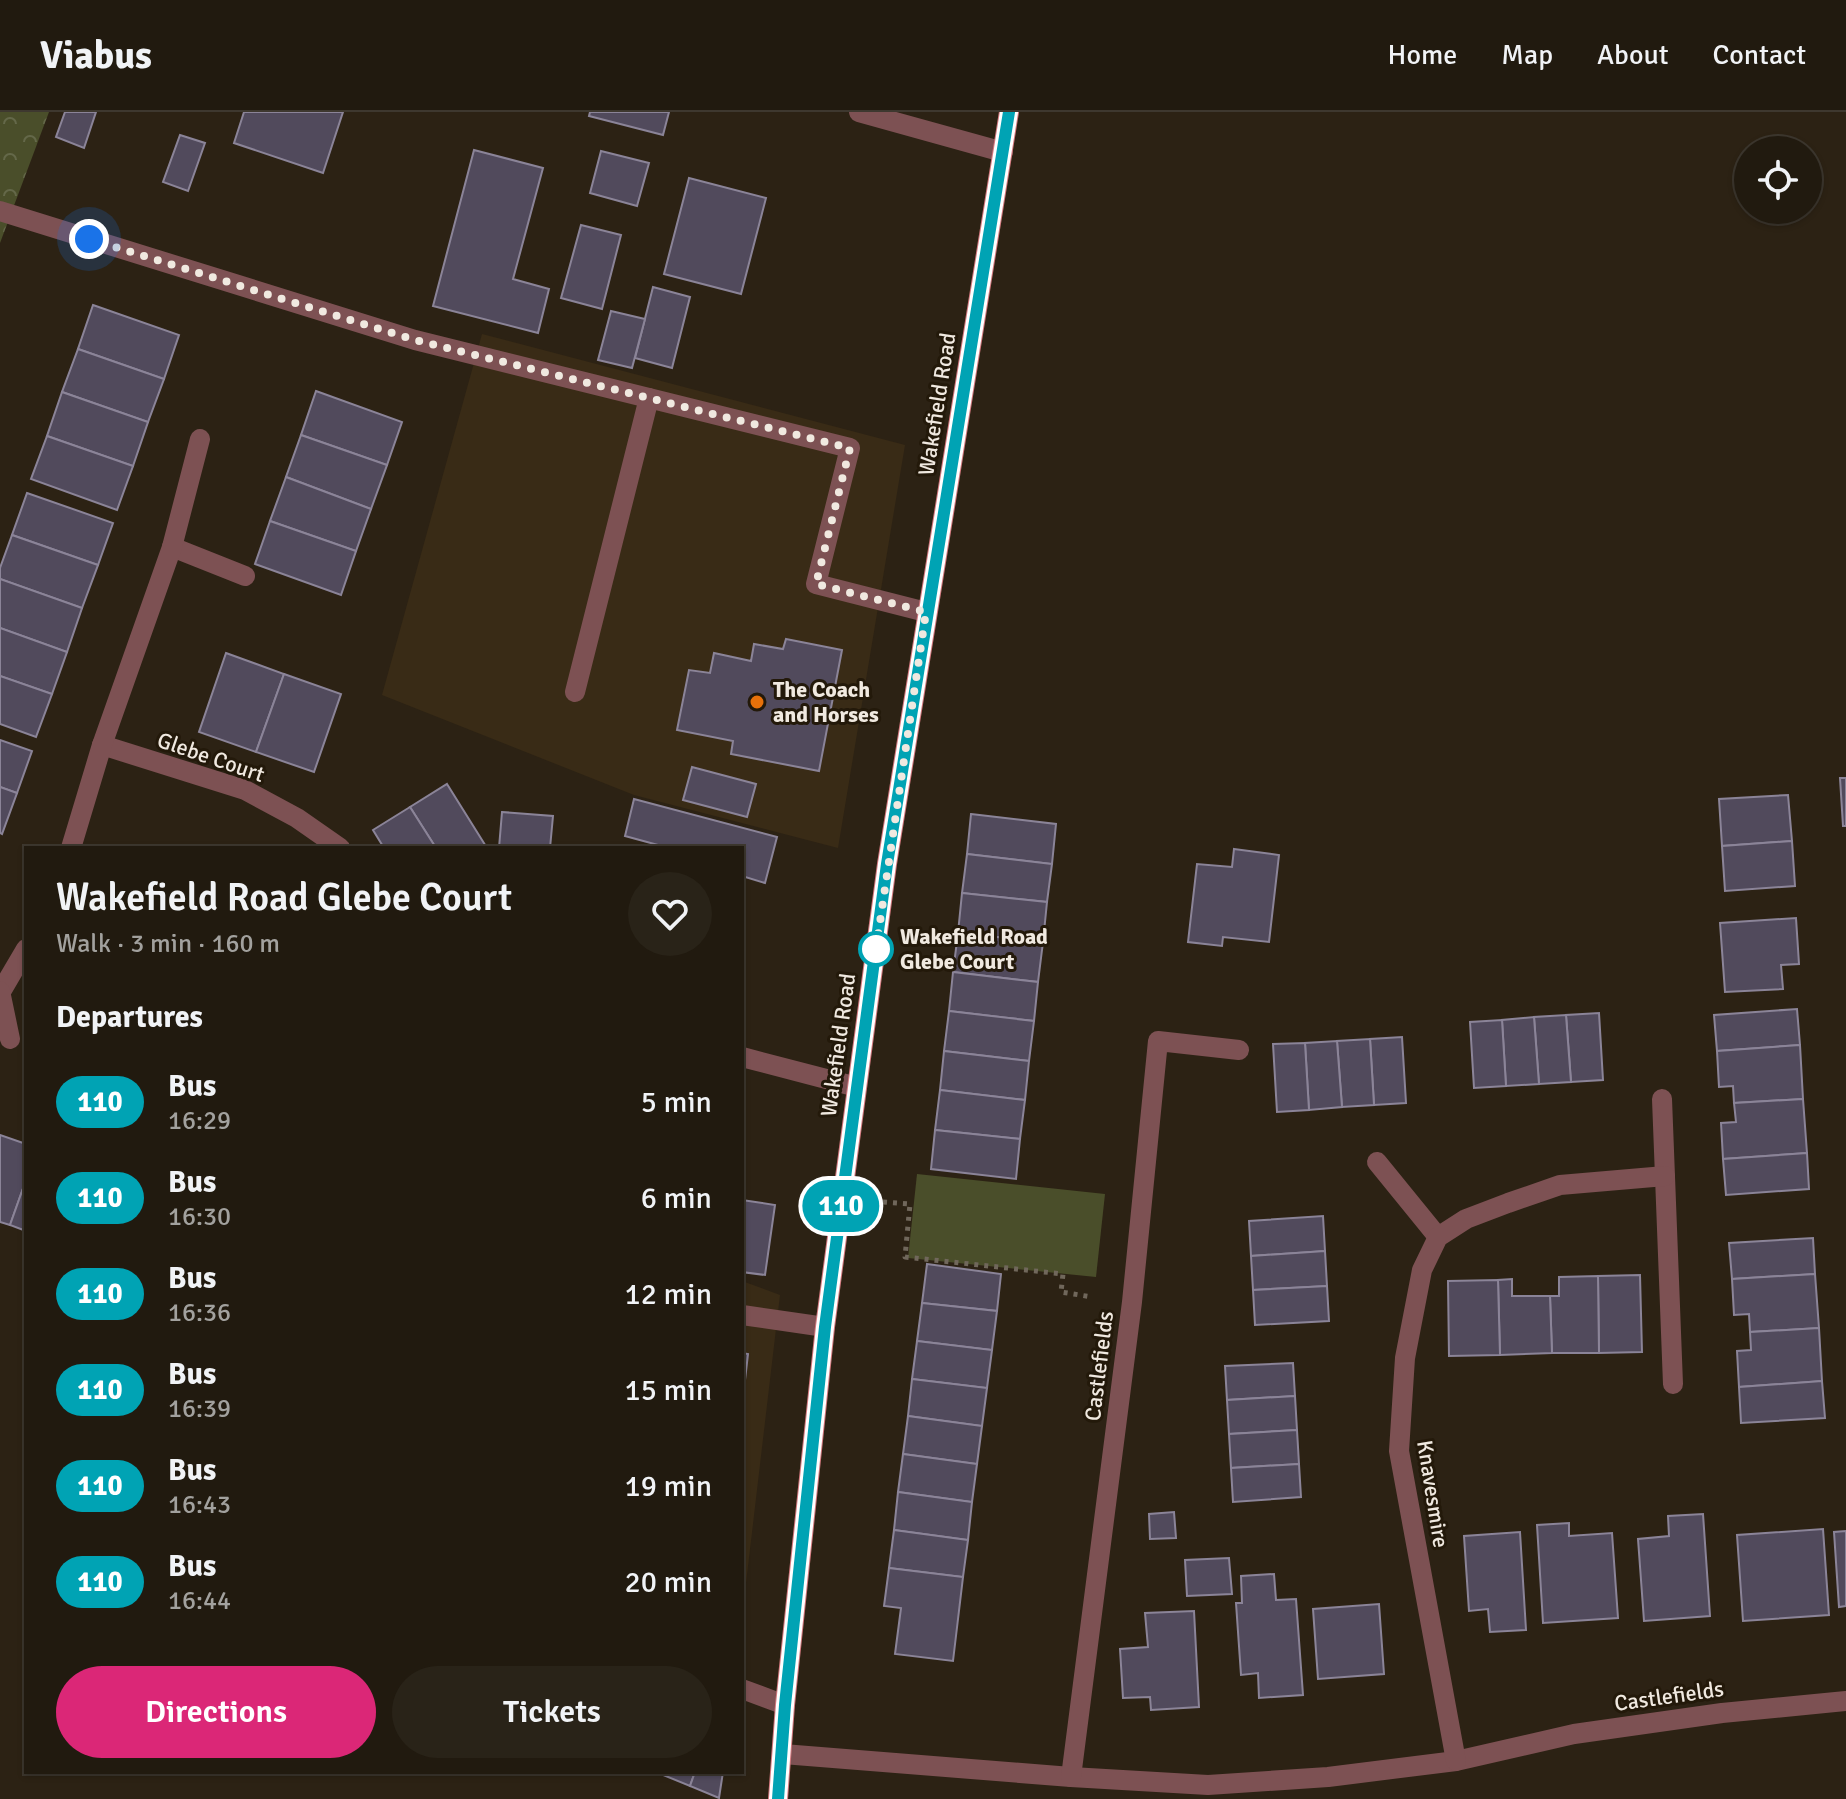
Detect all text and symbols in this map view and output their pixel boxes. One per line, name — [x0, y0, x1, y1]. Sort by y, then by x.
text: Viabus — [40, 32, 152, 79]
text: Home — [1388, 38, 1457, 72]
text: Map — [1501, 38, 1553, 72]
text: About — [1597, 38, 1669, 72]
text: Contact — [1713, 38, 1806, 72]
map controls — [1734, 136, 1822, 224]
button: locate — [1734, 136, 1822, 224]
your location — [69, 219, 109, 259]
street label: Wakefield Road — [912, 331, 962, 477]
place label: The Coach and Horses — [773, 676, 879, 728]
marker: The Coach and Horses — [748, 693, 766, 711]
street label: Glebe Court — [154, 726, 268, 788]
button: heart — [628, 872, 712, 956]
text: Wakefield Road Glebe Court — [56, 874, 512, 921]
place label: Wakefield Road Glebe Court — [900, 923, 1048, 975]
text: Walk · 3 min · 160 m — [56, 928, 280, 960]
marker: Wakefield Road Glebe Court — [859, 932, 893, 966]
street label: Wakefield Road — [815, 972, 861, 1118]
text: Departures — [56, 999, 203, 1036]
text: Bus — [168, 1068, 216, 1105]
text: 5 min — [641, 1084, 712, 1121]
text: 110 — [77, 1085, 123, 1119]
text: 16:29 — [168, 1105, 231, 1137]
text: Bus — [168, 1164, 216, 1201]
text: 6 min — [641, 1180, 712, 1217]
line badge: 110 — [795, 1180, 887, 1232]
text: 110 — [77, 1181, 123, 1215]
text: 110 — [818, 1189, 864, 1223]
text: 16:30 — [168, 1201, 231, 1233]
text: Bus — [168, 1260, 216, 1297]
text: 12 min — [625, 1276, 712, 1313]
text: 110 — [77, 1277, 123, 1311]
text: 16:36 — [168, 1297, 231, 1329]
street label: Castlefields — [1079, 1310, 1119, 1422]
text: Bus — [168, 1356, 216, 1393]
text: 15 min — [625, 1372, 712, 1409]
text: 110 — [77, 1373, 123, 1407]
text: 16:39 — [168, 1393, 231, 1425]
street label: Knavesmire — [1411, 1438, 1455, 1550]
text: Bus — [168, 1452, 216, 1489]
text: 19 min — [625, 1468, 712, 1505]
text: 110 — [77, 1469, 123, 1503]
text: 16:43 — [168, 1489, 231, 1521]
text: Bus — [168, 1548, 216, 1585]
text: 20 min — [625, 1564, 712, 1601]
text: 110 — [77, 1565, 123, 1599]
text: 16:44 — [168, 1585, 231, 1617]
button: Directions — [56, 1666, 376, 1758]
button: Tickets — [392, 1666, 712, 1758]
street label: Castlefields — [1613, 1675, 1725, 1717]

